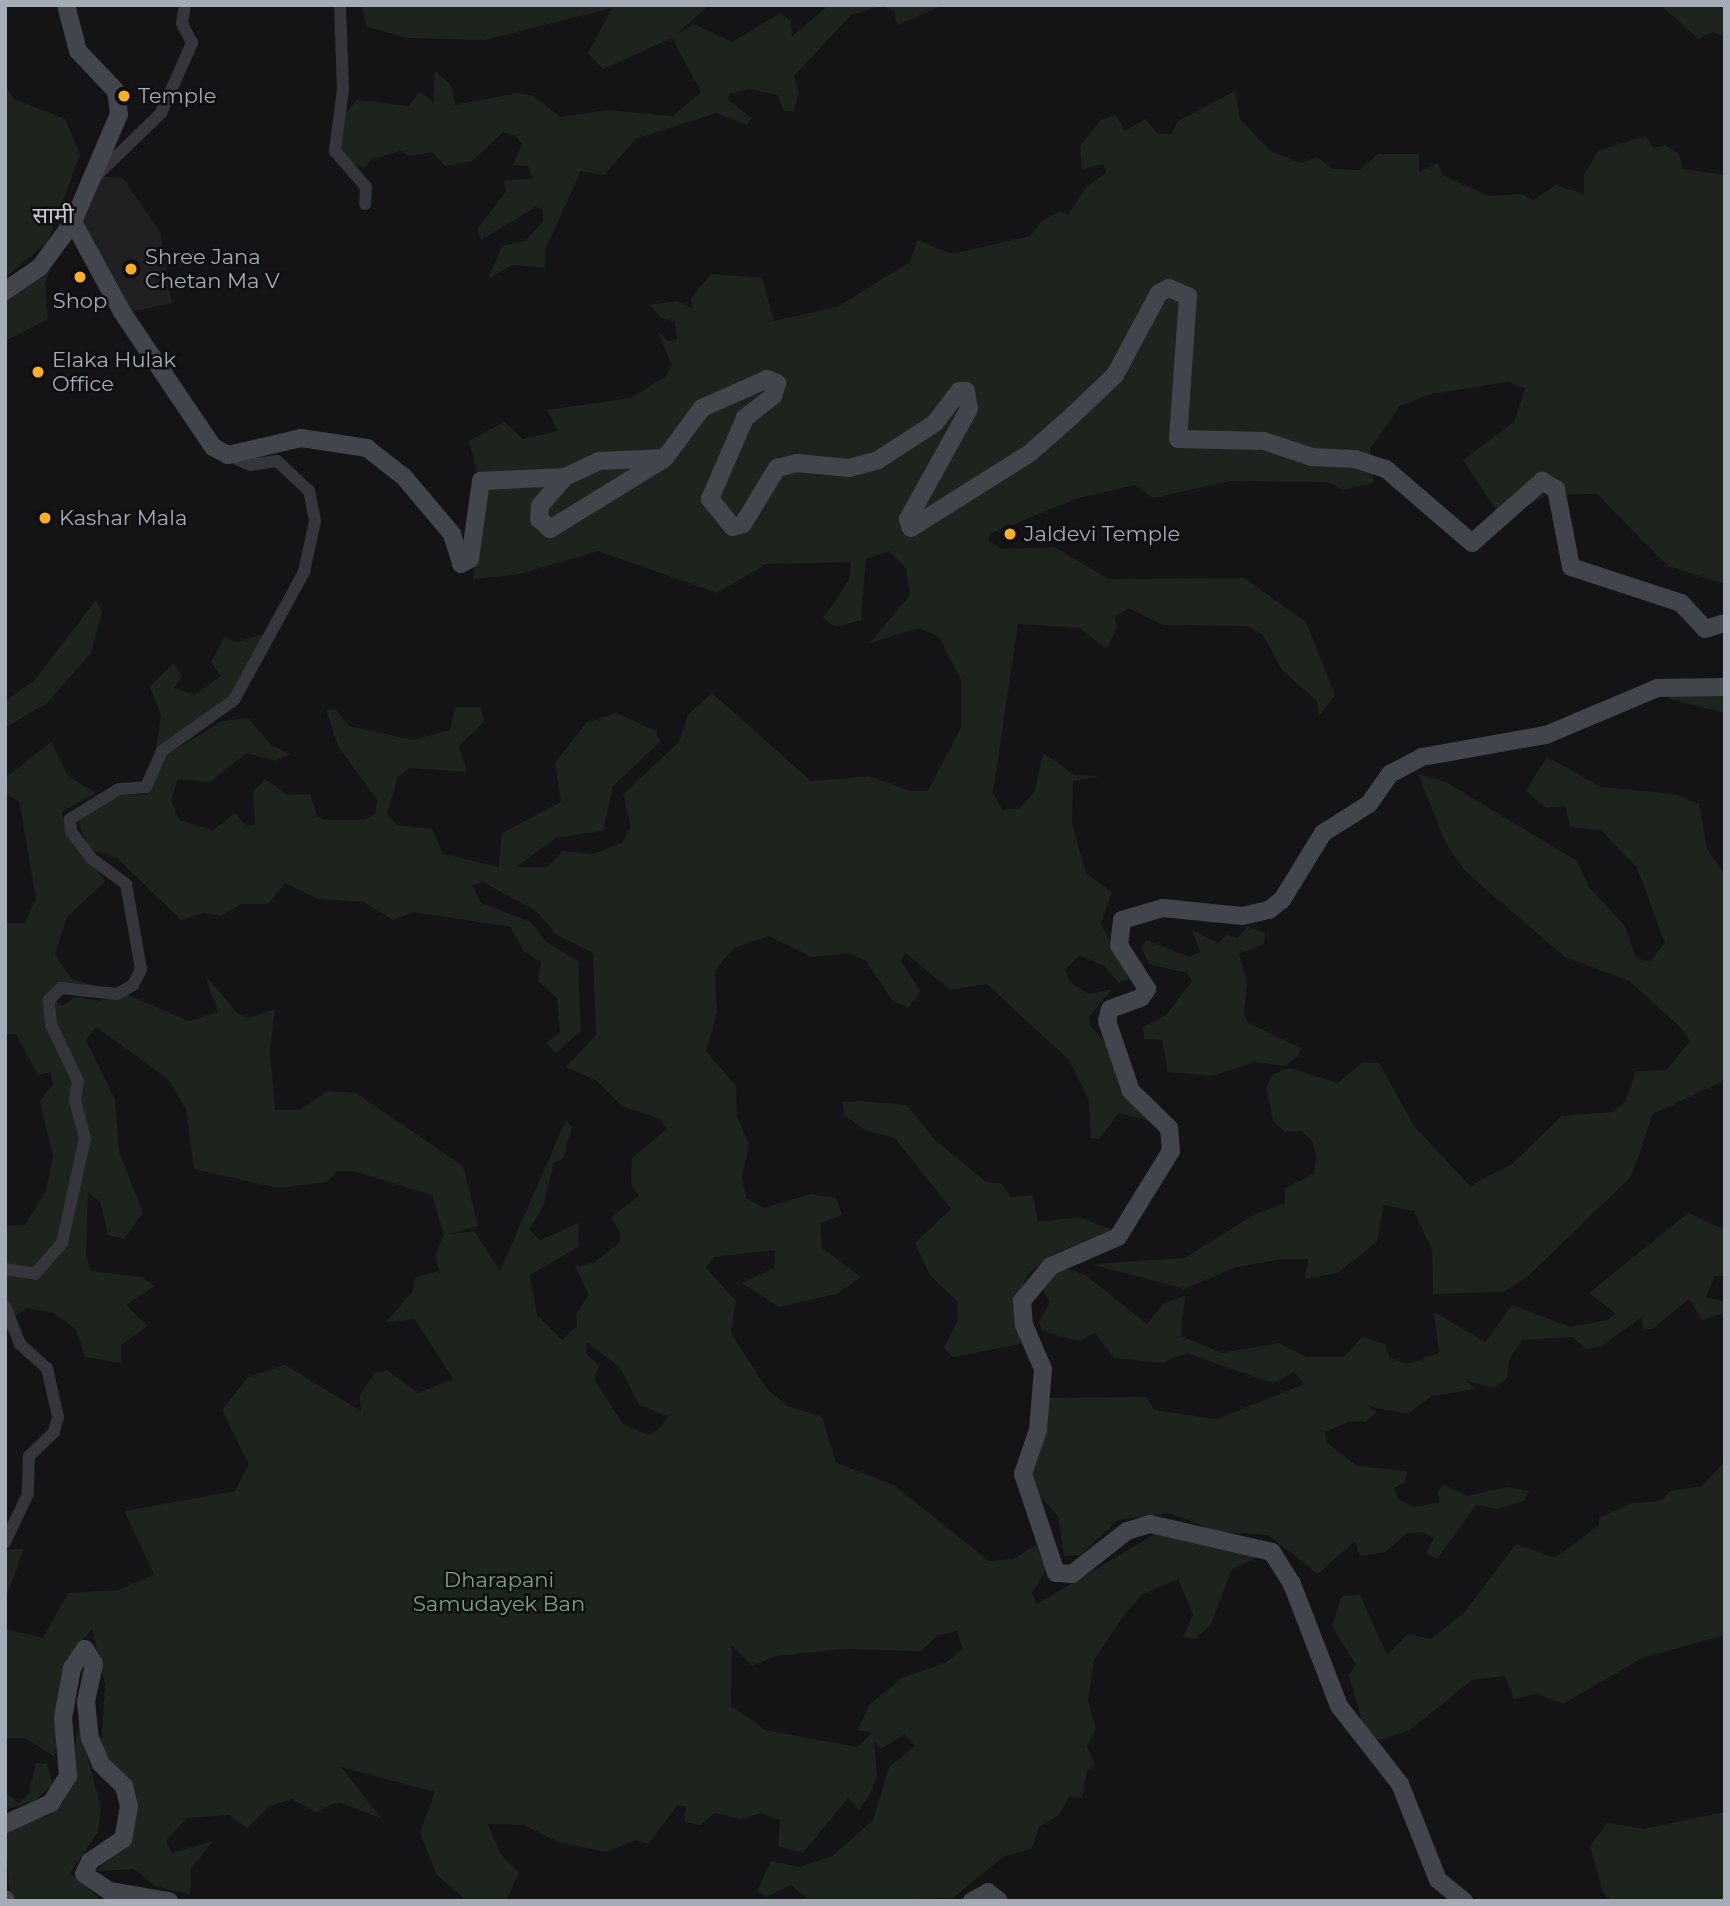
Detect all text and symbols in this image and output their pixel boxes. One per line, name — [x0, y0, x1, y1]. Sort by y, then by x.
place label: Temple — [138, 83, 216, 109]
marker: Temple — [116, 88, 132, 104]
district label: सामी — [32, 201, 74, 229]
place label: Shree Jana Chetan Ma V — [145, 244, 280, 294]
marker: Shree Jana Chetan Ma V — [123, 261, 139, 277]
marker: Shop — [72, 269, 88, 285]
place label: Shop — [53, 288, 107, 314]
place label: Elaka Hulak Office — [52, 347, 176, 397]
marker: Elaka Hulak Office — [30, 364, 46, 380]
place label: Kashar Mala — [59, 505, 187, 531]
marker: Kashar Mala — [37, 510, 53, 526]
place label: Jaldevi Temple — [1024, 521, 1180, 547]
marker: Jaldevi Temple — [1002, 526, 1018, 542]
park label: Dharapani Samudayek Ban — [413, 1567, 585, 1617]

